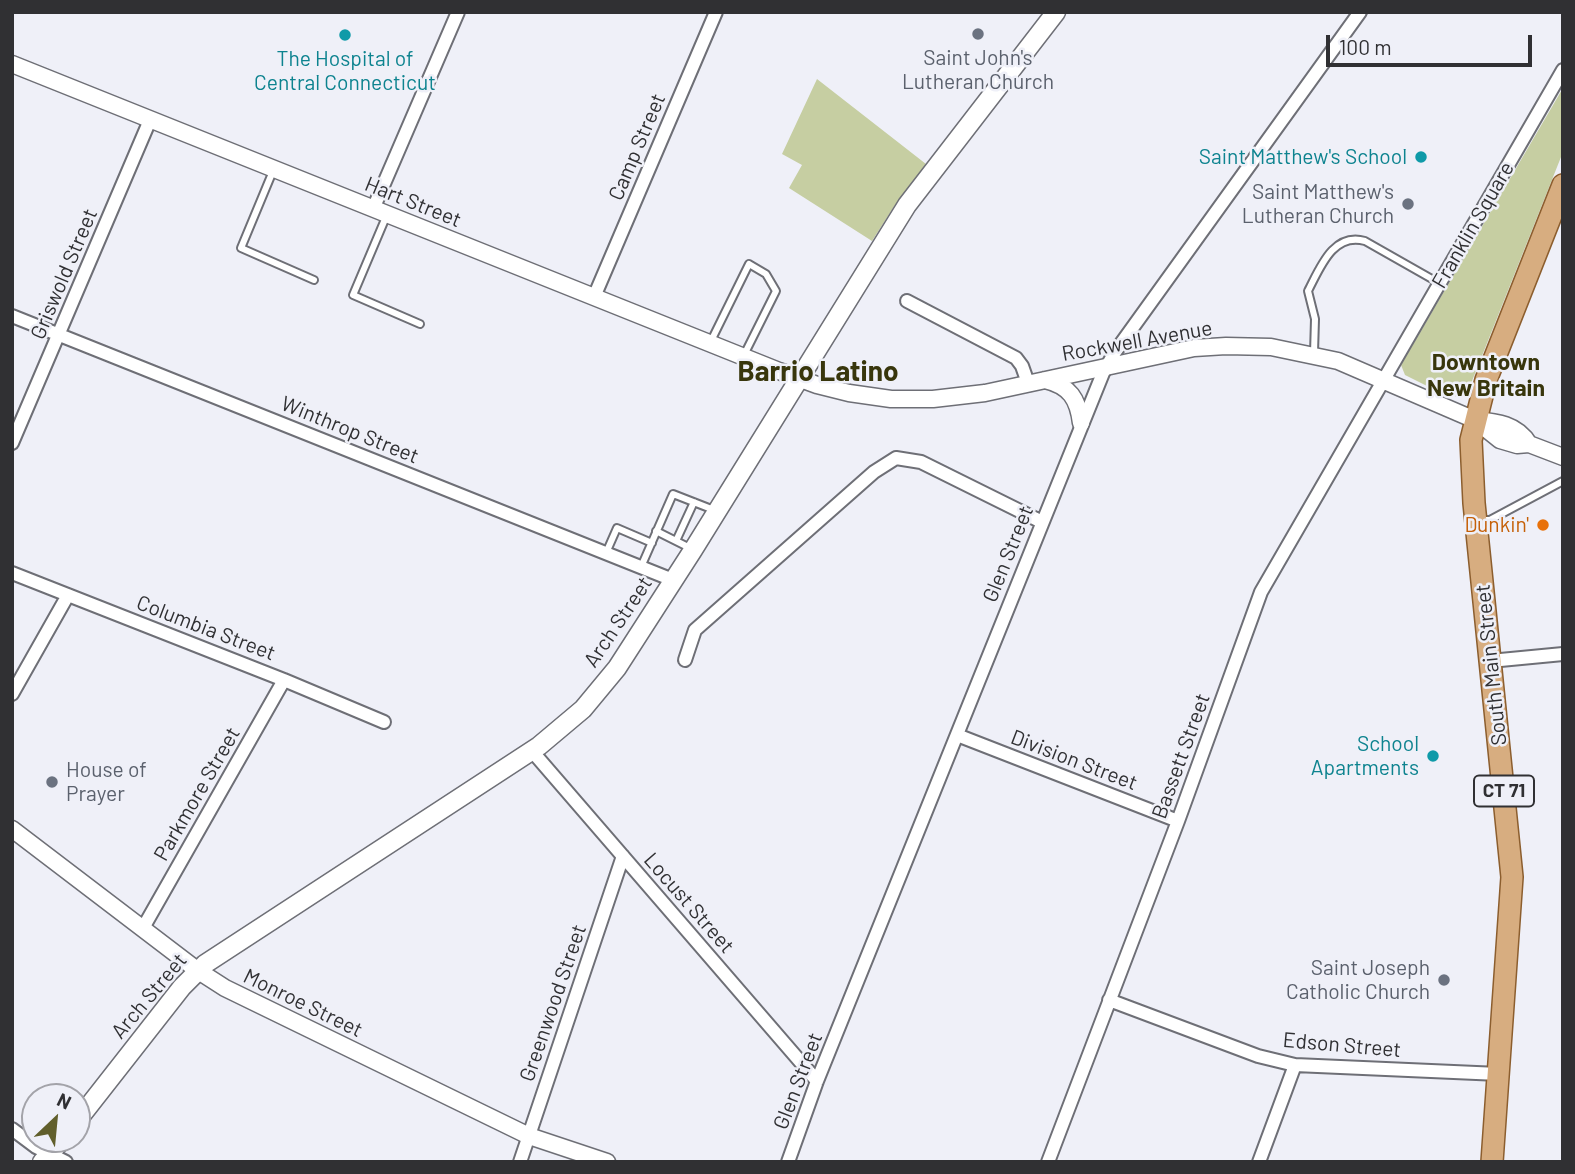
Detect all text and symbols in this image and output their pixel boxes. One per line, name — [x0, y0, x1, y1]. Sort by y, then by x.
scale bar — [1330, 21, 1536, 65]
marker: Saint John's Lutheran Church — [970, 26, 986, 42]
marker: The Hospital of Central Connecticut — [337, 27, 353, 43]
text: 100 m — [1339, 34, 1392, 59]
place label: Saint John's Lutheran Church — [902, 45, 1054, 95]
place label: The Hospital of Central Connecticut — [254, 46, 436, 96]
street label: Camp Street — [603, 90, 671, 204]
place label: Saint Matthew's School — [1199, 144, 1407, 170]
marker: Saint Matthew's School — [1413, 149, 1429, 165]
street label: Franklin Square — [1427, 157, 1519, 293]
street label: Hart Street — [361, 171, 465, 233]
place label: Saint Matthew's Lutheran Church — [1242, 179, 1394, 229]
marker: Saint Matthew's Lutheran Church — [1400, 196, 1416, 212]
street label: Griswold Street — [25, 205, 103, 343]
street label: Rockwell Avenue — [1060, 315, 1214, 367]
district label: Downtown New Britain — [1427, 348, 1545, 402]
district label: Barrio Latino — [738, 355, 898, 389]
street label: Winthrop Street — [278, 391, 422, 469]
street label: Glen Street — [977, 502, 1039, 606]
place label: Dunkin' — [1464, 512, 1529, 538]
marker: Dunkin' — [1535, 517, 1551, 533]
street label: Arch Street — [578, 572, 658, 672]
street label: South Main Street — [1470, 583, 1512, 747]
street label: Columbia Street — [133, 590, 279, 666]
street label: Bassett Street — [1147, 690, 1215, 822]
street label: Parkmore Street — [149, 723, 245, 865]
street label: Division Street — [1007, 724, 1141, 796]
place label: School Apartments — [1311, 731, 1419, 781]
marker: School Apartments — [1425, 748, 1441, 764]
place label: House of Prayer — [66, 757, 147, 807]
marker: House of Prayer — [44, 774, 60, 790]
road number: CT 71 — [1474, 776, 1534, 806]
street label: Locust Street — [639, 848, 739, 958]
street label: Greenwood Street — [514, 921, 592, 1085]
street label: Arch Street — [106, 948, 192, 1044]
place label: Saint Joseph Catholic Church — [1286, 955, 1430, 1005]
street label: Monroe Street — [239, 963, 367, 1043]
marker: Saint Joseph Catholic Church — [1436, 972, 1452, 988]
street label: Edson Street — [1282, 1027, 1402, 1063]
street label: Glen Street — [768, 1029, 828, 1133]
north arrow — [21, 1083, 91, 1153]
text: N — [54, 1087, 75, 1114]

